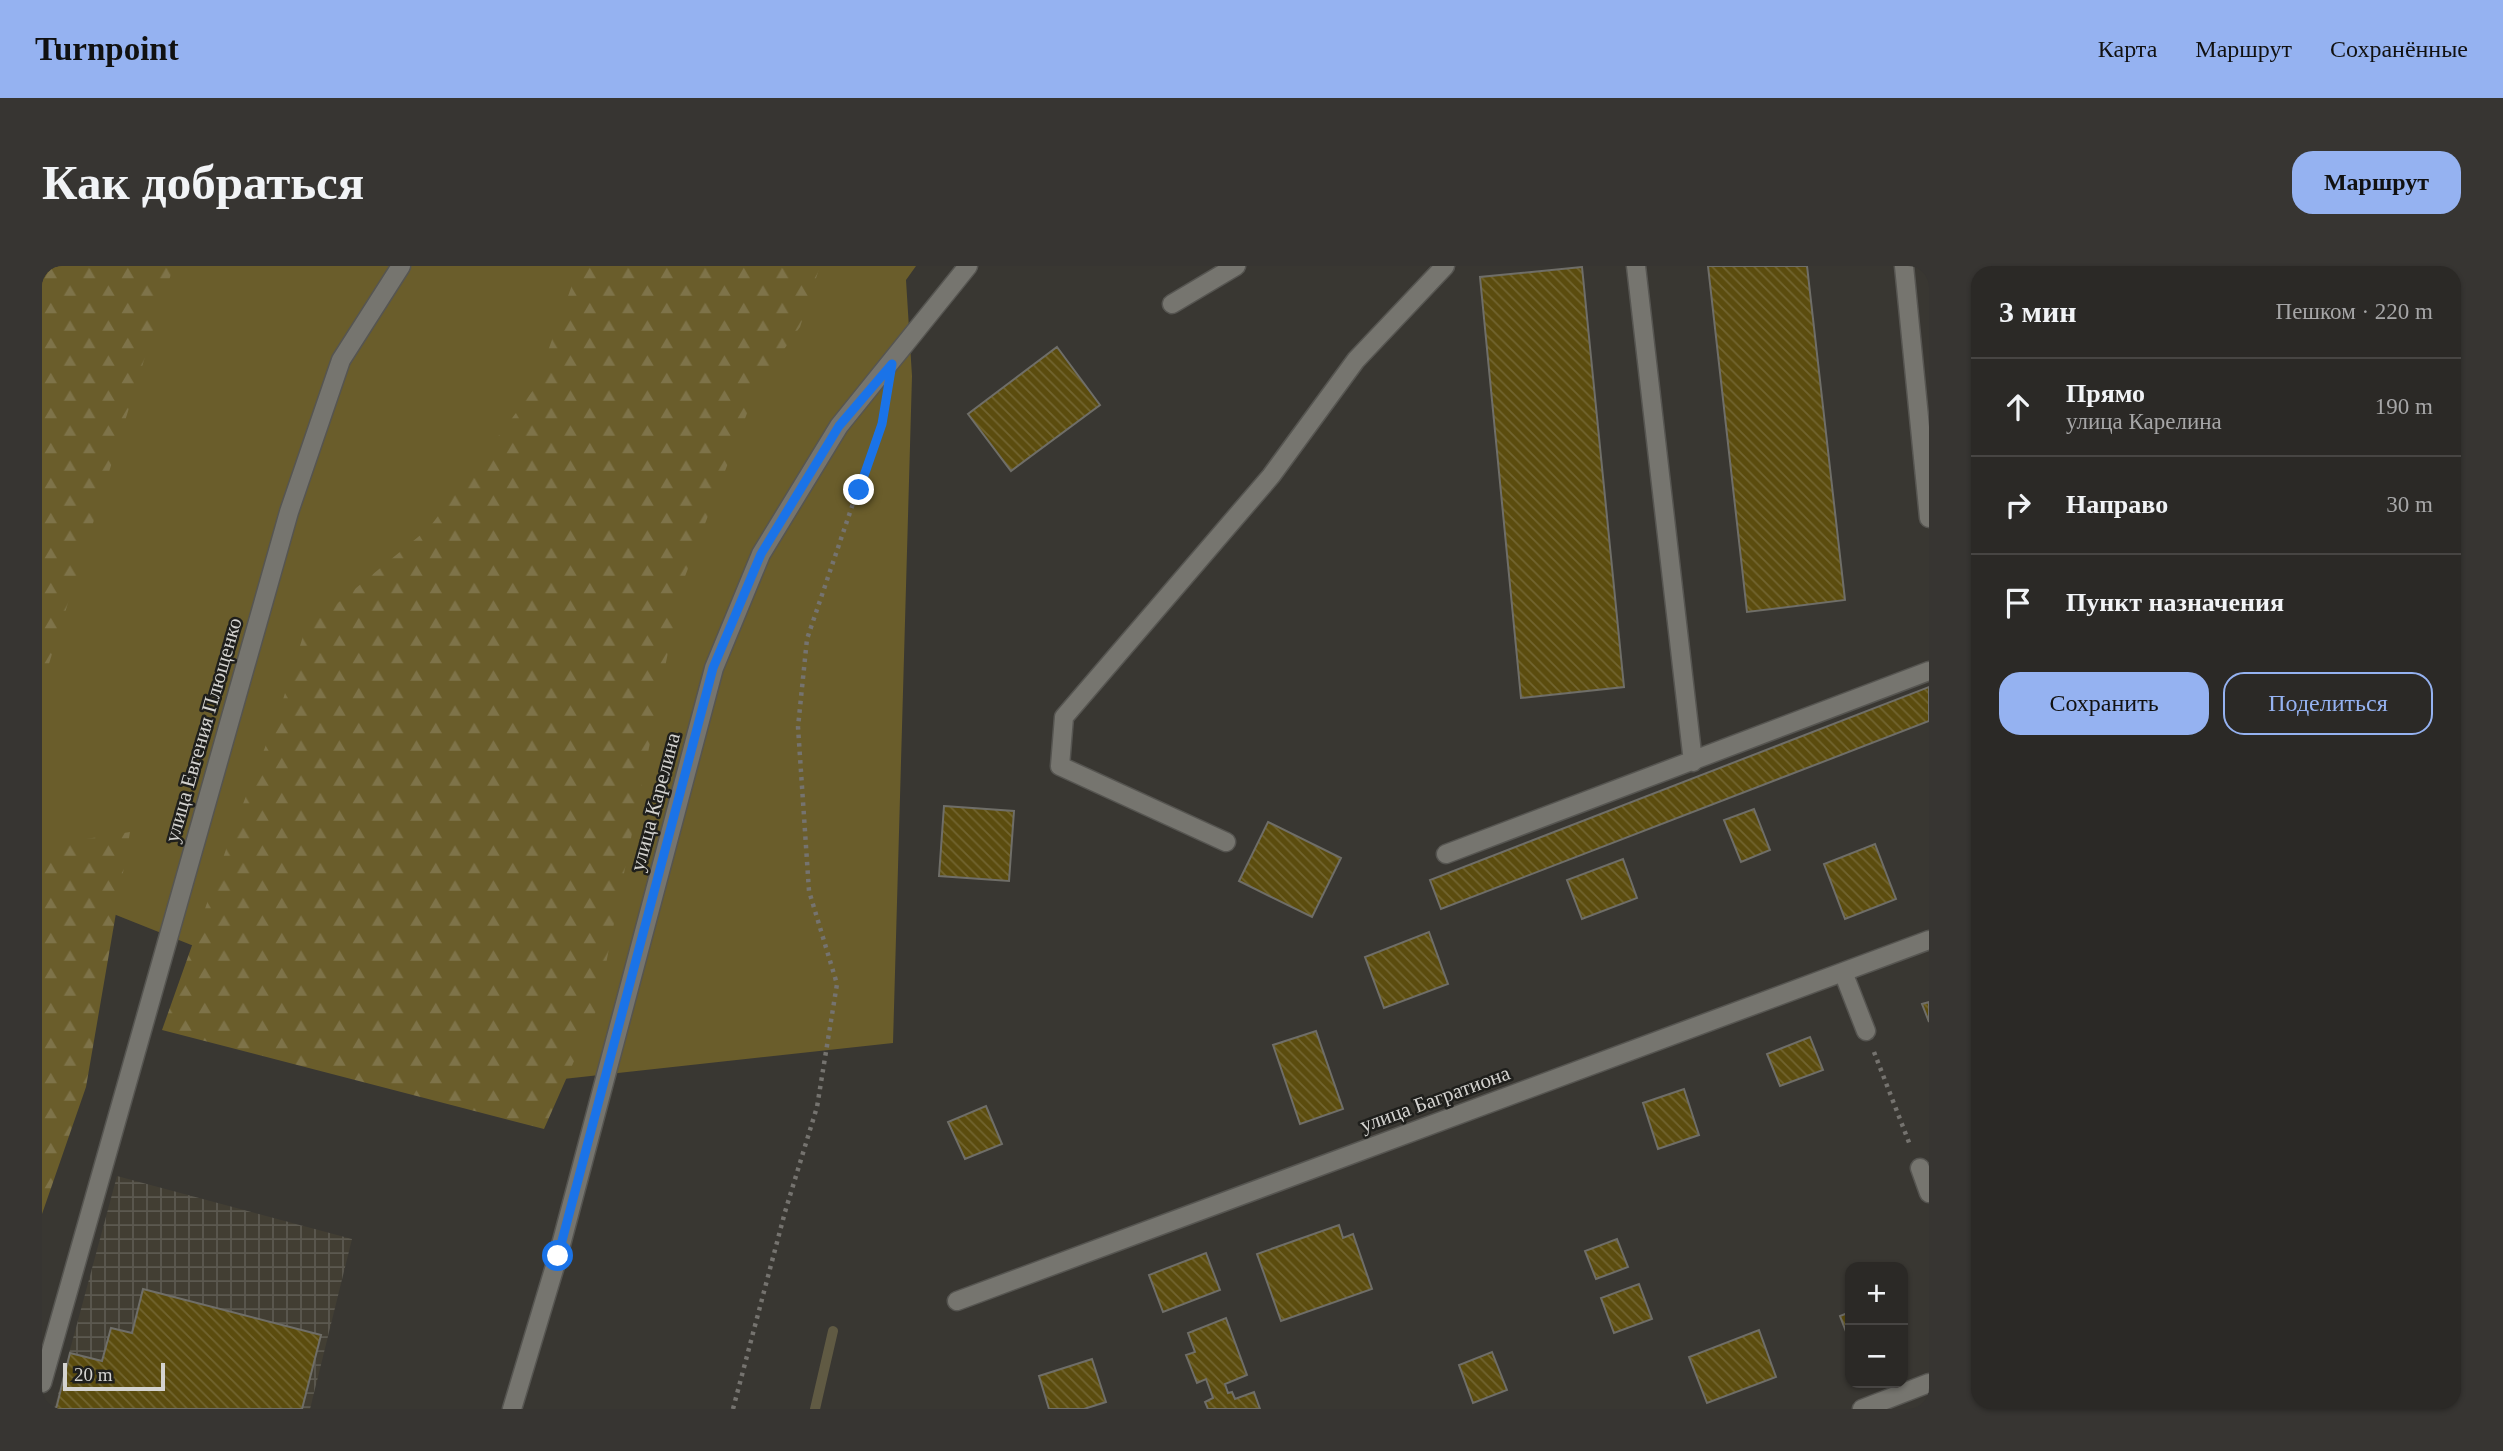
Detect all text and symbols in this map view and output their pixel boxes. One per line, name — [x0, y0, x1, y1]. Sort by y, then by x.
text: Turnpoint — [35, 31, 179, 67]
text: Карта — [2098, 36, 2157, 62]
text: Маршрут — [2195, 36, 2292, 62]
text: Сохранённые — [2330, 36, 2468, 62]
button: Маршрут — [2292, 151, 2461, 214]
text: Как добраться — [42, 155, 364, 210]
text: 3 мин — [1999, 295, 2077, 328]
text: Пешком · 220 m — [2276, 299, 2433, 324]
text: Прямо — [2066, 379, 2145, 408]
icon: ahead — [1999, 388, 2037, 426]
text: 190 m — [2375, 394, 2433, 419]
text: улица Карелина — [2066, 409, 2222, 434]
route end — [843, 474, 874, 505]
icon: right — [1999, 486, 2037, 524]
text: Направо — [2066, 490, 2168, 519]
text: 30 m — [2386, 492, 2433, 517]
icon: arrive — [1999, 584, 2037, 622]
text: Пункт назначения — [2066, 588, 2284, 617]
street label: улица Евгения Плющенко — [159, 615, 247, 845]
button: Сохранить — [1999, 672, 2209, 735]
button: Поделиться — [2223, 672, 2433, 735]
street label: улица Карелина — [625, 730, 685, 874]
street label: улица Багратиона — [1357, 1060, 1514, 1137]
route start — [542, 1240, 573, 1271]
map controls — [1845, 1262, 1908, 1388]
button: + — [1845, 1262, 1908, 1325]
button: − — [1845, 1325, 1908, 1388]
scale bar — [63, 1360, 164, 1392]
text: 20 m — [74, 1364, 113, 1385]

